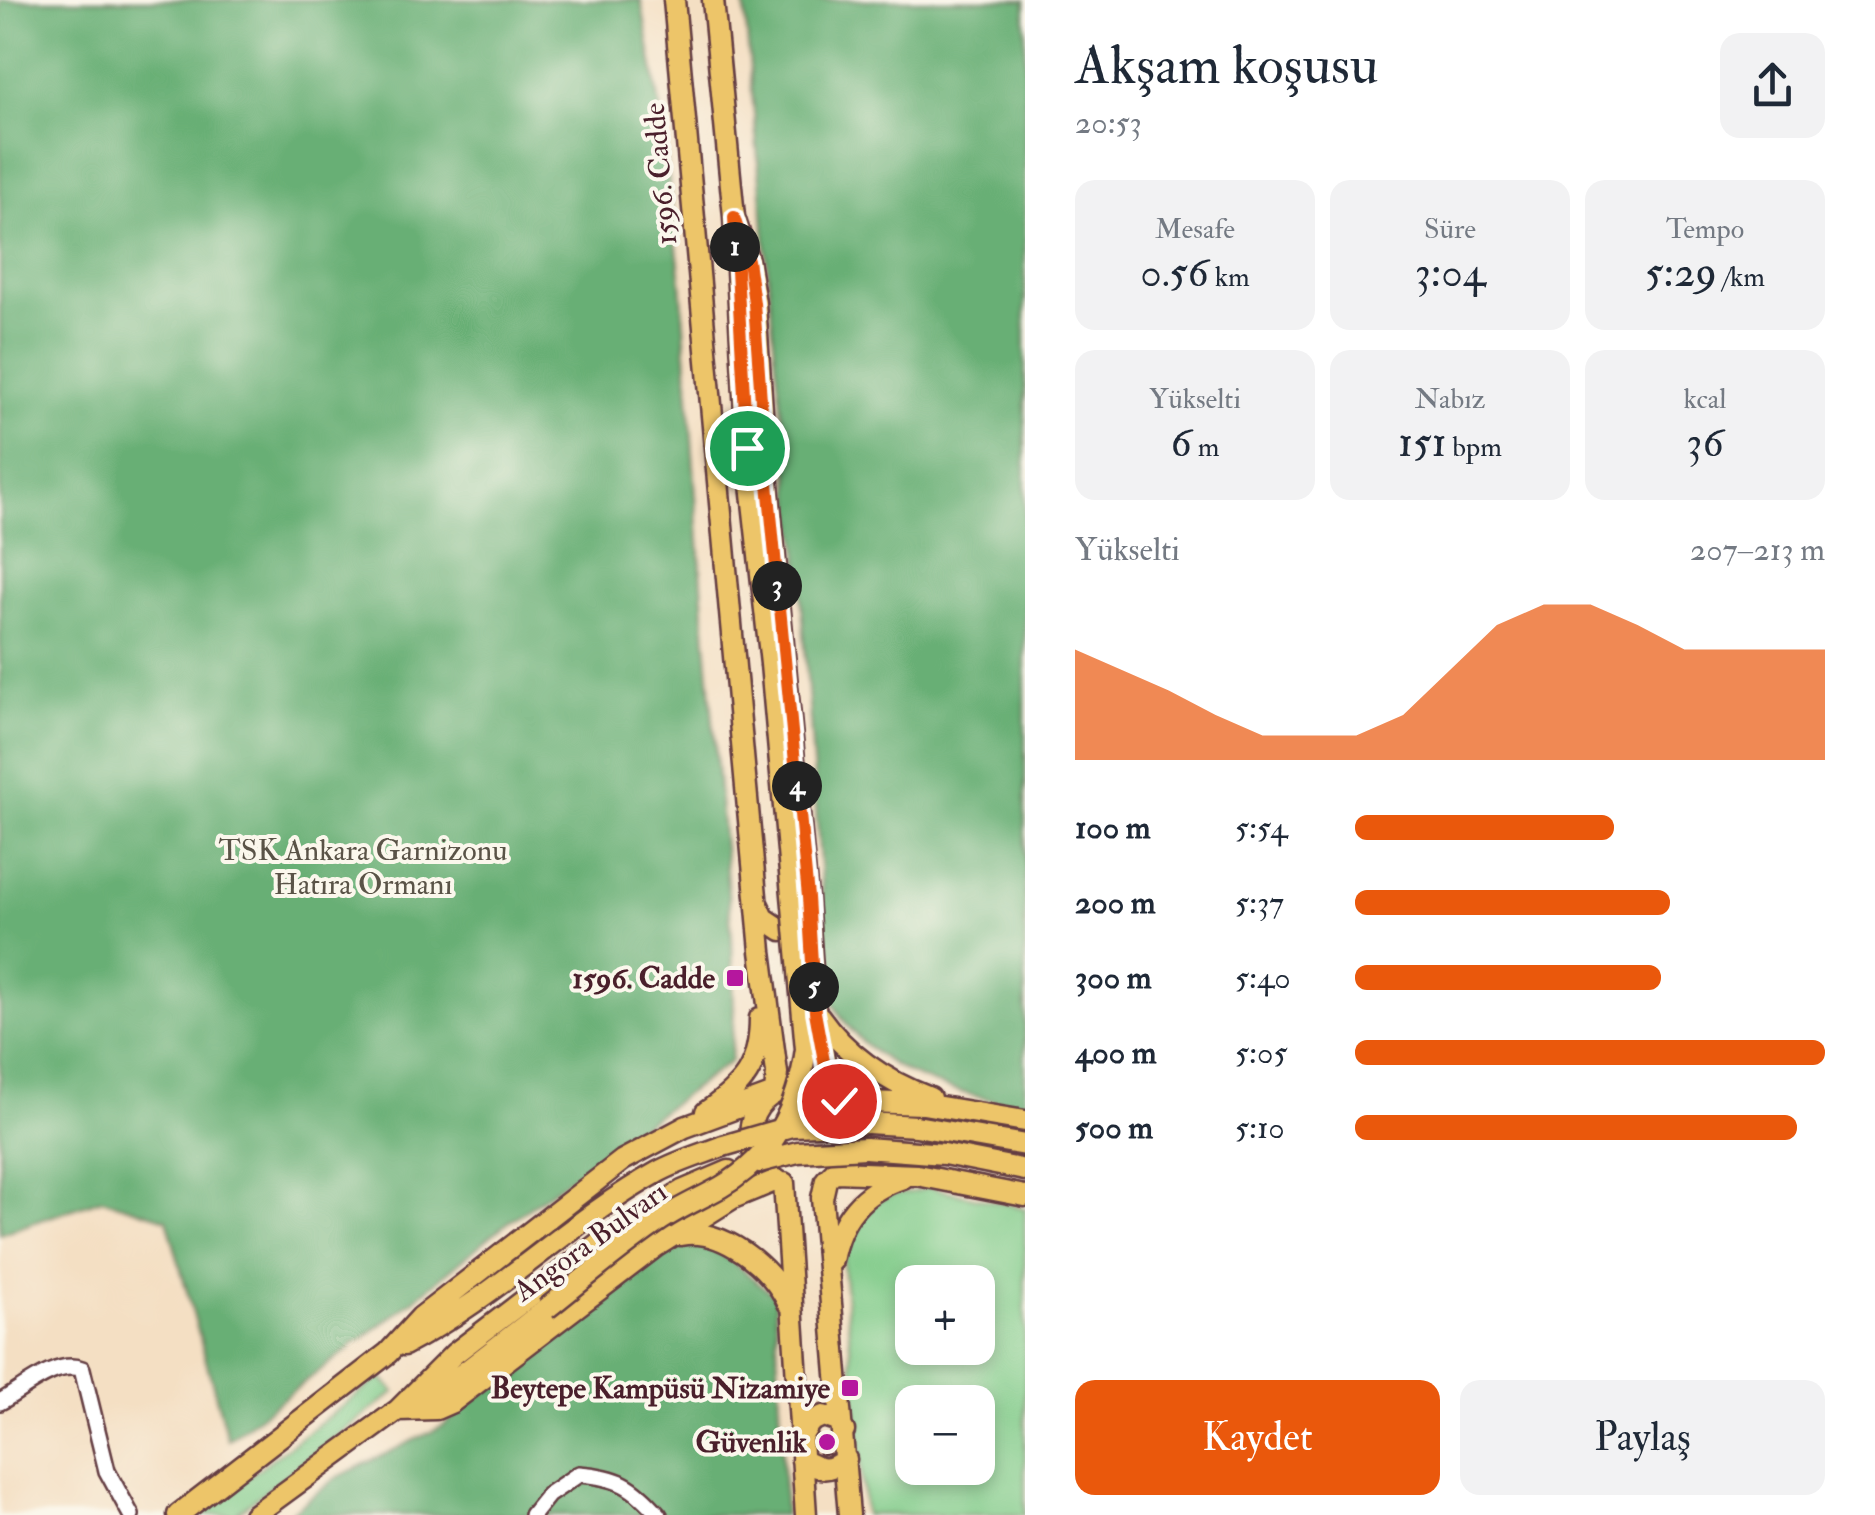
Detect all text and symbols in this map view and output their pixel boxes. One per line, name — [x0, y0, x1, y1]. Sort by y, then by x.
text: Akşam koşusu — [1075, 31, 1378, 100]
button: share — [1720, 33, 1825, 138]
street label: 1596. Cadde — [636, 101, 685, 247]
text: 20:53 — [1075, 103, 1142, 143]
text: Mesafe — [1155, 212, 1235, 247]
text: Süre — [1424, 212, 1476, 247]
text: Tempo — [1666, 212, 1744, 247]
pin: 1 — [710, 222, 760, 272]
text: 1 — [730, 229, 740, 264]
text: 0.56 — [1140, 247, 1209, 299]
text: 3:04 — [1415, 247, 1485, 299]
text: 5:29 — [1645, 247, 1717, 299]
text: km — [1209, 260, 1250, 295]
text: /km — [1717, 260, 1765, 295]
text: Yükselti — [1149, 382, 1241, 417]
text: Nabız — [1415, 382, 1485, 417]
text: kcal — [1684, 382, 1726, 417]
pin — [705, 406, 790, 491]
text: 6 — [1171, 417, 1192, 469]
text: 151 — [1398, 417, 1446, 469]
text: 36 — [1686, 417, 1724, 469]
icon: arrive — [720, 421, 775, 476]
text: m — [1192, 430, 1219, 465]
text: bpm — [1446, 430, 1502, 465]
text: Yükselti — [1075, 530, 1180, 570]
text: 207–213 m — [1690, 530, 1825, 570]
pin: 3 — [752, 561, 802, 611]
text: 3 — [772, 568, 782, 603]
pin: 4 — [772, 761, 822, 811]
text: 4 — [789, 768, 805, 803]
text: 100 m — [1075, 808, 1151, 848]
text: 5:54 — [1235, 808, 1287, 848]
park label: TSK Ankara Garnizonu Hatıra Ormanı — [219, 832, 507, 903]
text: 200 m — [1075, 883, 1156, 923]
text: 5:37 — [1235, 883, 1284, 923]
text: 300 m — [1075, 958, 1152, 998]
text: 5:40 — [1235, 958, 1291, 998]
place label: 1596. Cadde — [572, 960, 715, 997]
pin: 5 — [789, 962, 839, 1012]
marker: 1596. Cadde — [724, 967, 746, 989]
text: 5 — [808, 969, 820, 1004]
text: 400 m — [1075, 1033, 1157, 1073]
text: 5:05 — [1235, 1033, 1287, 1073]
pin — [797, 1059, 882, 1144]
icon: check — [812, 1074, 867, 1129]
text: 500 m — [1075, 1108, 1153, 1148]
text: 5:10 — [1235, 1108, 1285, 1148]
street label: Angora Bulvarı — [506, 1173, 674, 1310]
map controls — [895, 1265, 995, 1485]
button: + — [895, 1265, 995, 1365]
place label: Beytepe Kampüsü Nizamiye — [491, 1370, 830, 1407]
marker: Beytepe Kampüsü Nizamiye — [839, 1377, 861, 1399]
button: Kaydet — [1075, 1380, 1440, 1495]
button: Paylaş — [1460, 1380, 1825, 1495]
button: − — [895, 1385, 995, 1485]
place label: Güvenlik — [696, 1424, 808, 1461]
marker: Güvenlik — [816, 1431, 838, 1453]

